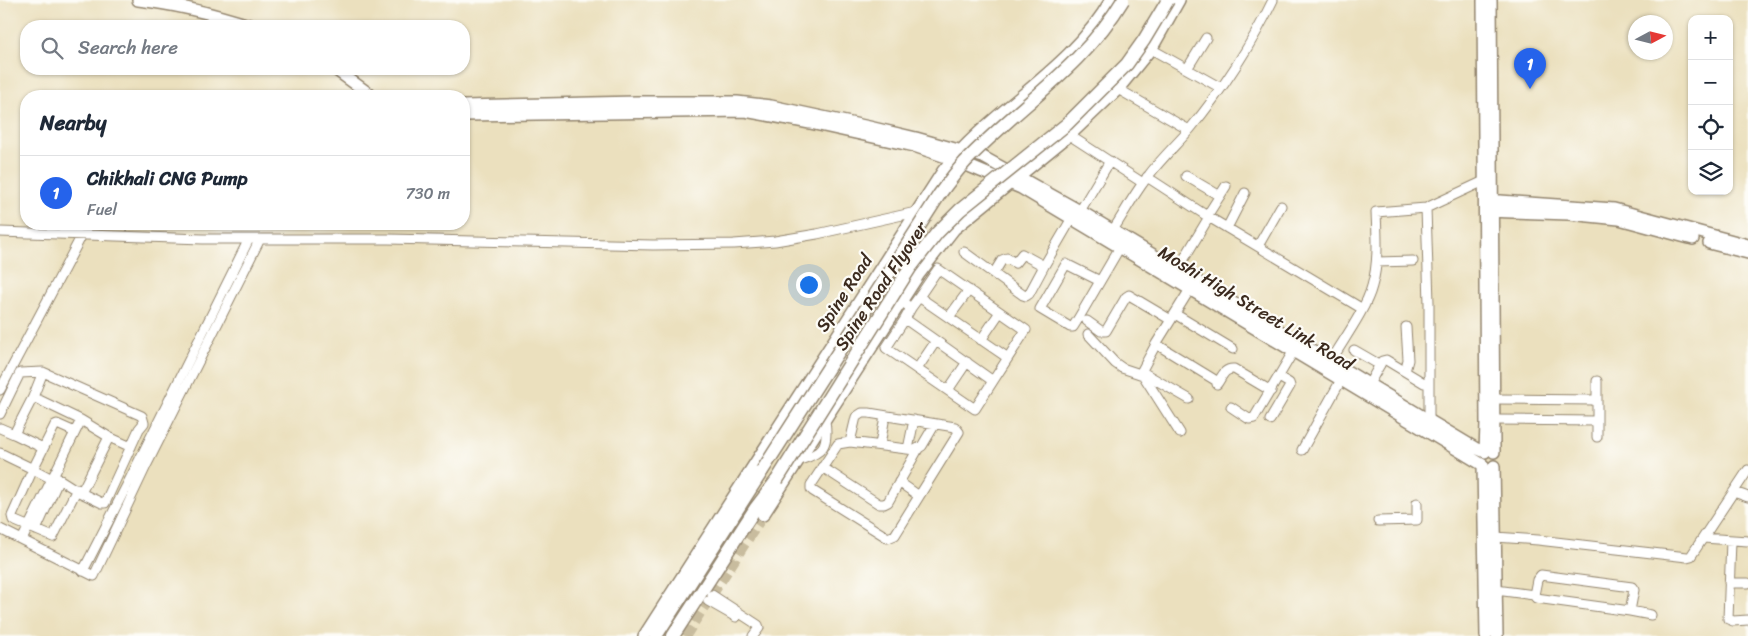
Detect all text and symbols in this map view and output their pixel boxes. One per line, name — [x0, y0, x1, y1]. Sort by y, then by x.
north arrow — [1628, 15, 1673, 60]
map controls — [1688, 15, 1733, 195]
button: + — [1688, 15, 1733, 60]
search box — [20, 20, 470, 75]
text: Search here — [78, 31, 178, 64]
icon: search — [38, 34, 66, 62]
pin: 1 — [1514, 48, 1546, 89]
button: − — [1688, 60, 1733, 105]
text: Nearby — [40, 104, 106, 142]
button: locate — [1688, 105, 1733, 150]
button: layers — [1688, 150, 1733, 195]
text: Chikhali CNG Pump — [87, 162, 248, 195]
text: 1 — [53, 179, 59, 208]
text: 730 m — [406, 179, 450, 208]
text: Fuel — [87, 195, 117, 224]
street label: Spine Road Flyover — [830, 217, 932, 355]
street label: Moshi High Street Link Road — [1152, 237, 1361, 380]
street label: Spine Road — [811, 250, 877, 336]
your location — [796, 272, 822, 298]

